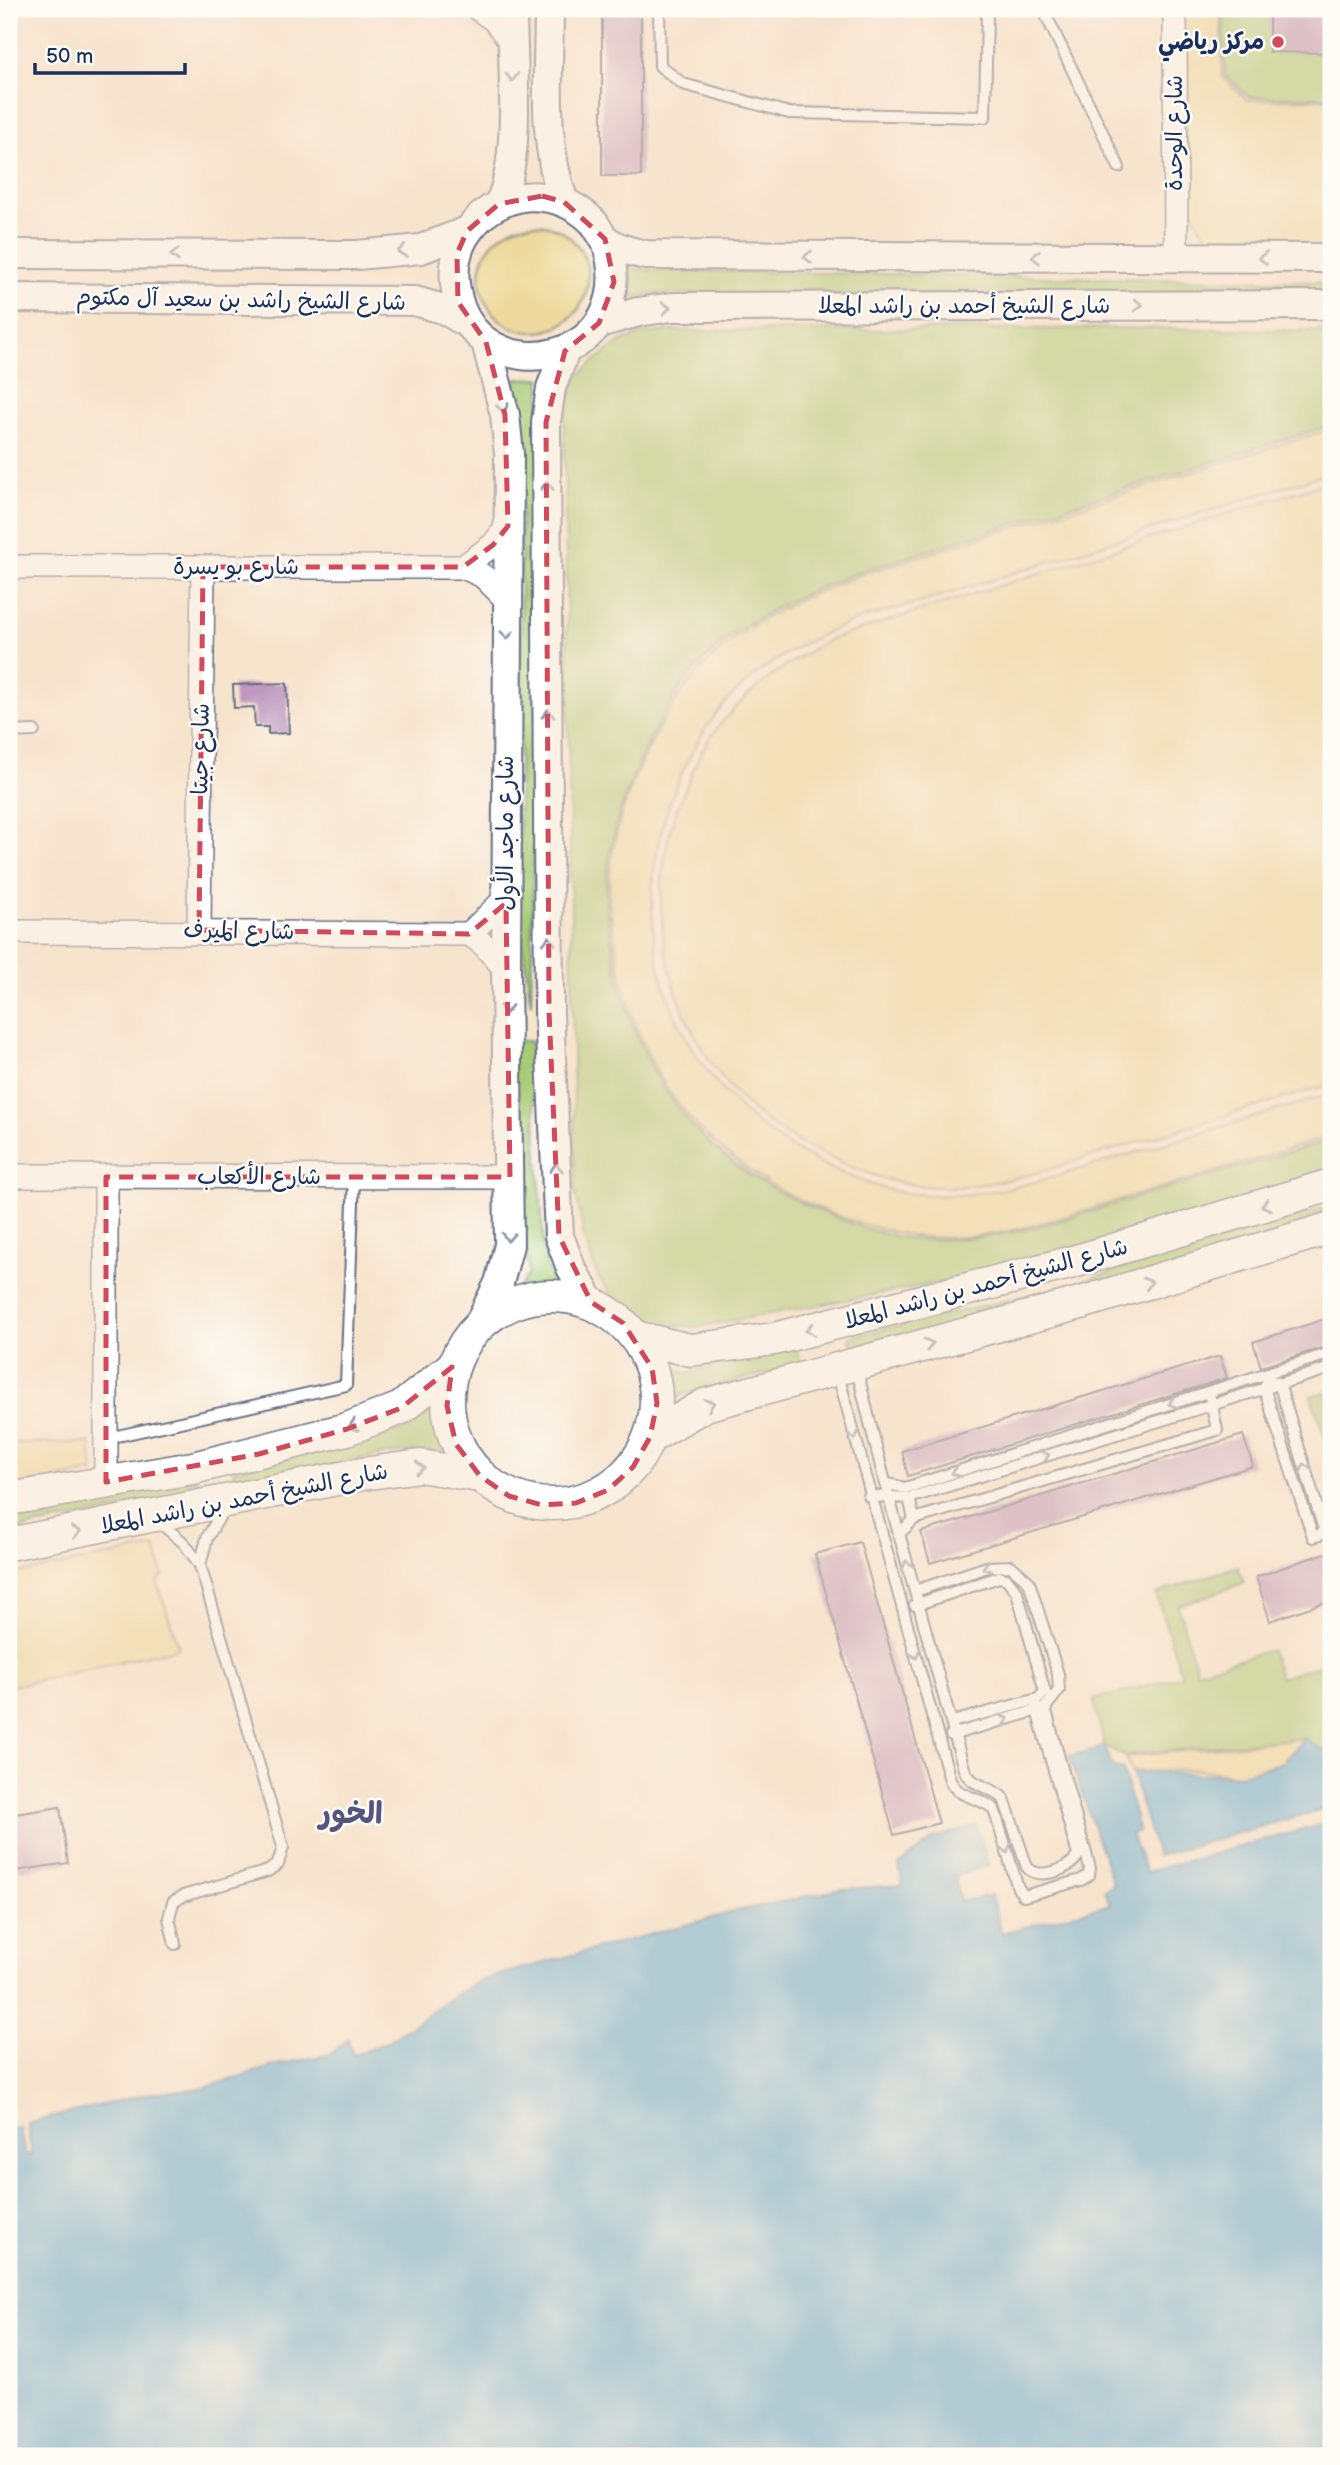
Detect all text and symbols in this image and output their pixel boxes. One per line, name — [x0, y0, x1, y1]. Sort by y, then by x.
place label: مركز رياضي — [1158, 28, 1264, 62]
scale bar — [35, 32, 186, 76]
marker: مركز رياضي — [1270, 34, 1286, 50]
text: 50 m — [46, 44, 93, 69]
one-way arrow — [504, 72, 520, 83]
street label: شارع الوحدة — [1161, 75, 1190, 191]
one-way arrow — [397, 243, 408, 258]
one-way arrow — [169, 247, 180, 262]
one-way arrow — [802, 249, 813, 265]
one-way arrow — [1030, 249, 1040, 265]
one-way arrow — [1257, 250, 1268, 266]
street label: شارع الشيخ راشد بن سعيد آل مكتوم — [76, 283, 406, 319]
street label: شارع الشيخ أحمد بن راشد المعلا — [818, 291, 1110, 321]
one-way arrow — [1133, 297, 1144, 313]
one-way arrow — [660, 301, 672, 316]
one-way arrow — [495, 402, 510, 414]
one-way arrow — [539, 480, 555, 491]
street label: شارع بو يسرة — [173, 553, 299, 582]
one-way arrow — [499, 630, 515, 641]
street label: شارع جيتا — [186, 703, 217, 795]
one-way arrow — [540, 708, 556, 718]
street label: شارع ماجد الأول — [489, 755, 521, 911]
street label: شارع الميرف — [183, 916, 295, 947]
one-way arrow — [541, 935, 557, 946]
one-way arrow — [499, 1004, 514, 1015]
street label: شارع الأكعاب — [197, 1160, 321, 1192]
one-way arrow — [548, 1163, 563, 1174]
one-way arrow — [1260, 1197, 1272, 1212]
one-way arrow — [501, 1231, 516, 1242]
street label: شارع الشيخ أحمد بن راشد المعلا — [841, 1232, 1131, 1336]
one-way arrow — [1142, 1276, 1154, 1291]
one-way arrow — [805, 1322, 817, 1336]
one-way arrow — [923, 1337, 935, 1352]
one-way arrow — [1167, 1395, 1179, 1409]
one-way arrow — [704, 1399, 716, 1413]
one-way arrow — [347, 1418, 359, 1432]
one-way arrow — [846, 1428, 860, 1440]
one-way arrow — [1038, 1449, 1050, 1464]
street label: شارع الشيخ أحمد بن راشد المعلا — [98, 1456, 390, 1542]
one-way arrow — [415, 1460, 425, 1476]
one-way arrow — [1299, 1462, 1314, 1474]
one-way arrow — [950, 1463, 962, 1478]
one-way arrow — [70, 1525, 82, 1540]
one-way arrow — [901, 1559, 916, 1571]
one-way arrow — [981, 1559, 993, 1574]
one-way arrow — [906, 1648, 921, 1660]
one-way arrow — [998, 1714, 1010, 1729]
district label: الخور — [316, 1796, 383, 1832]
one-way arrow — [998, 1843, 1013, 1855]

